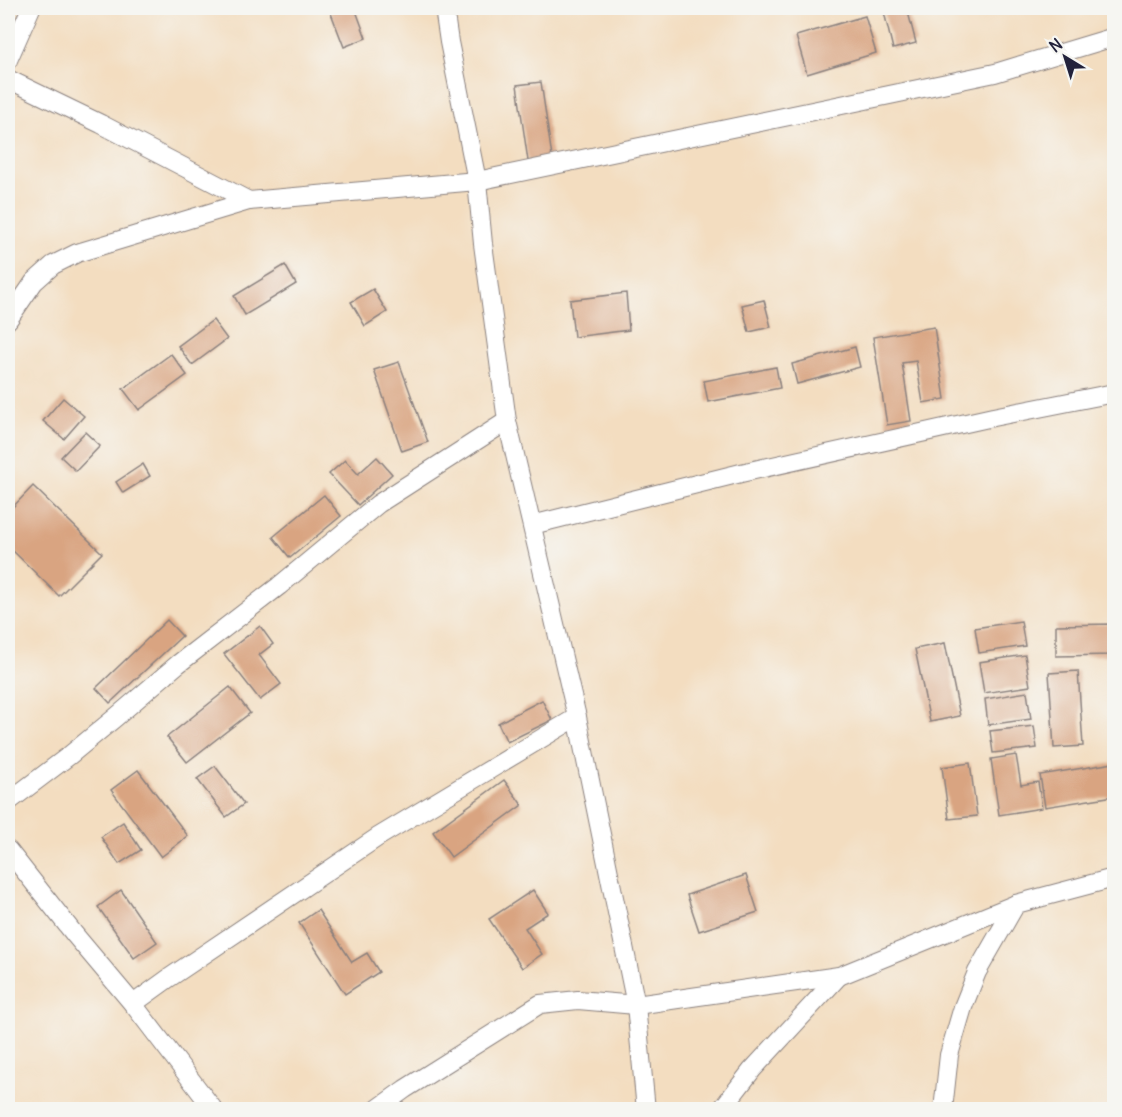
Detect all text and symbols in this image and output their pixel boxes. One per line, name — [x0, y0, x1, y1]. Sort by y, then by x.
north arrow — [1035, 27, 1095, 87]
text: N — [1045, 34, 1066, 56]

